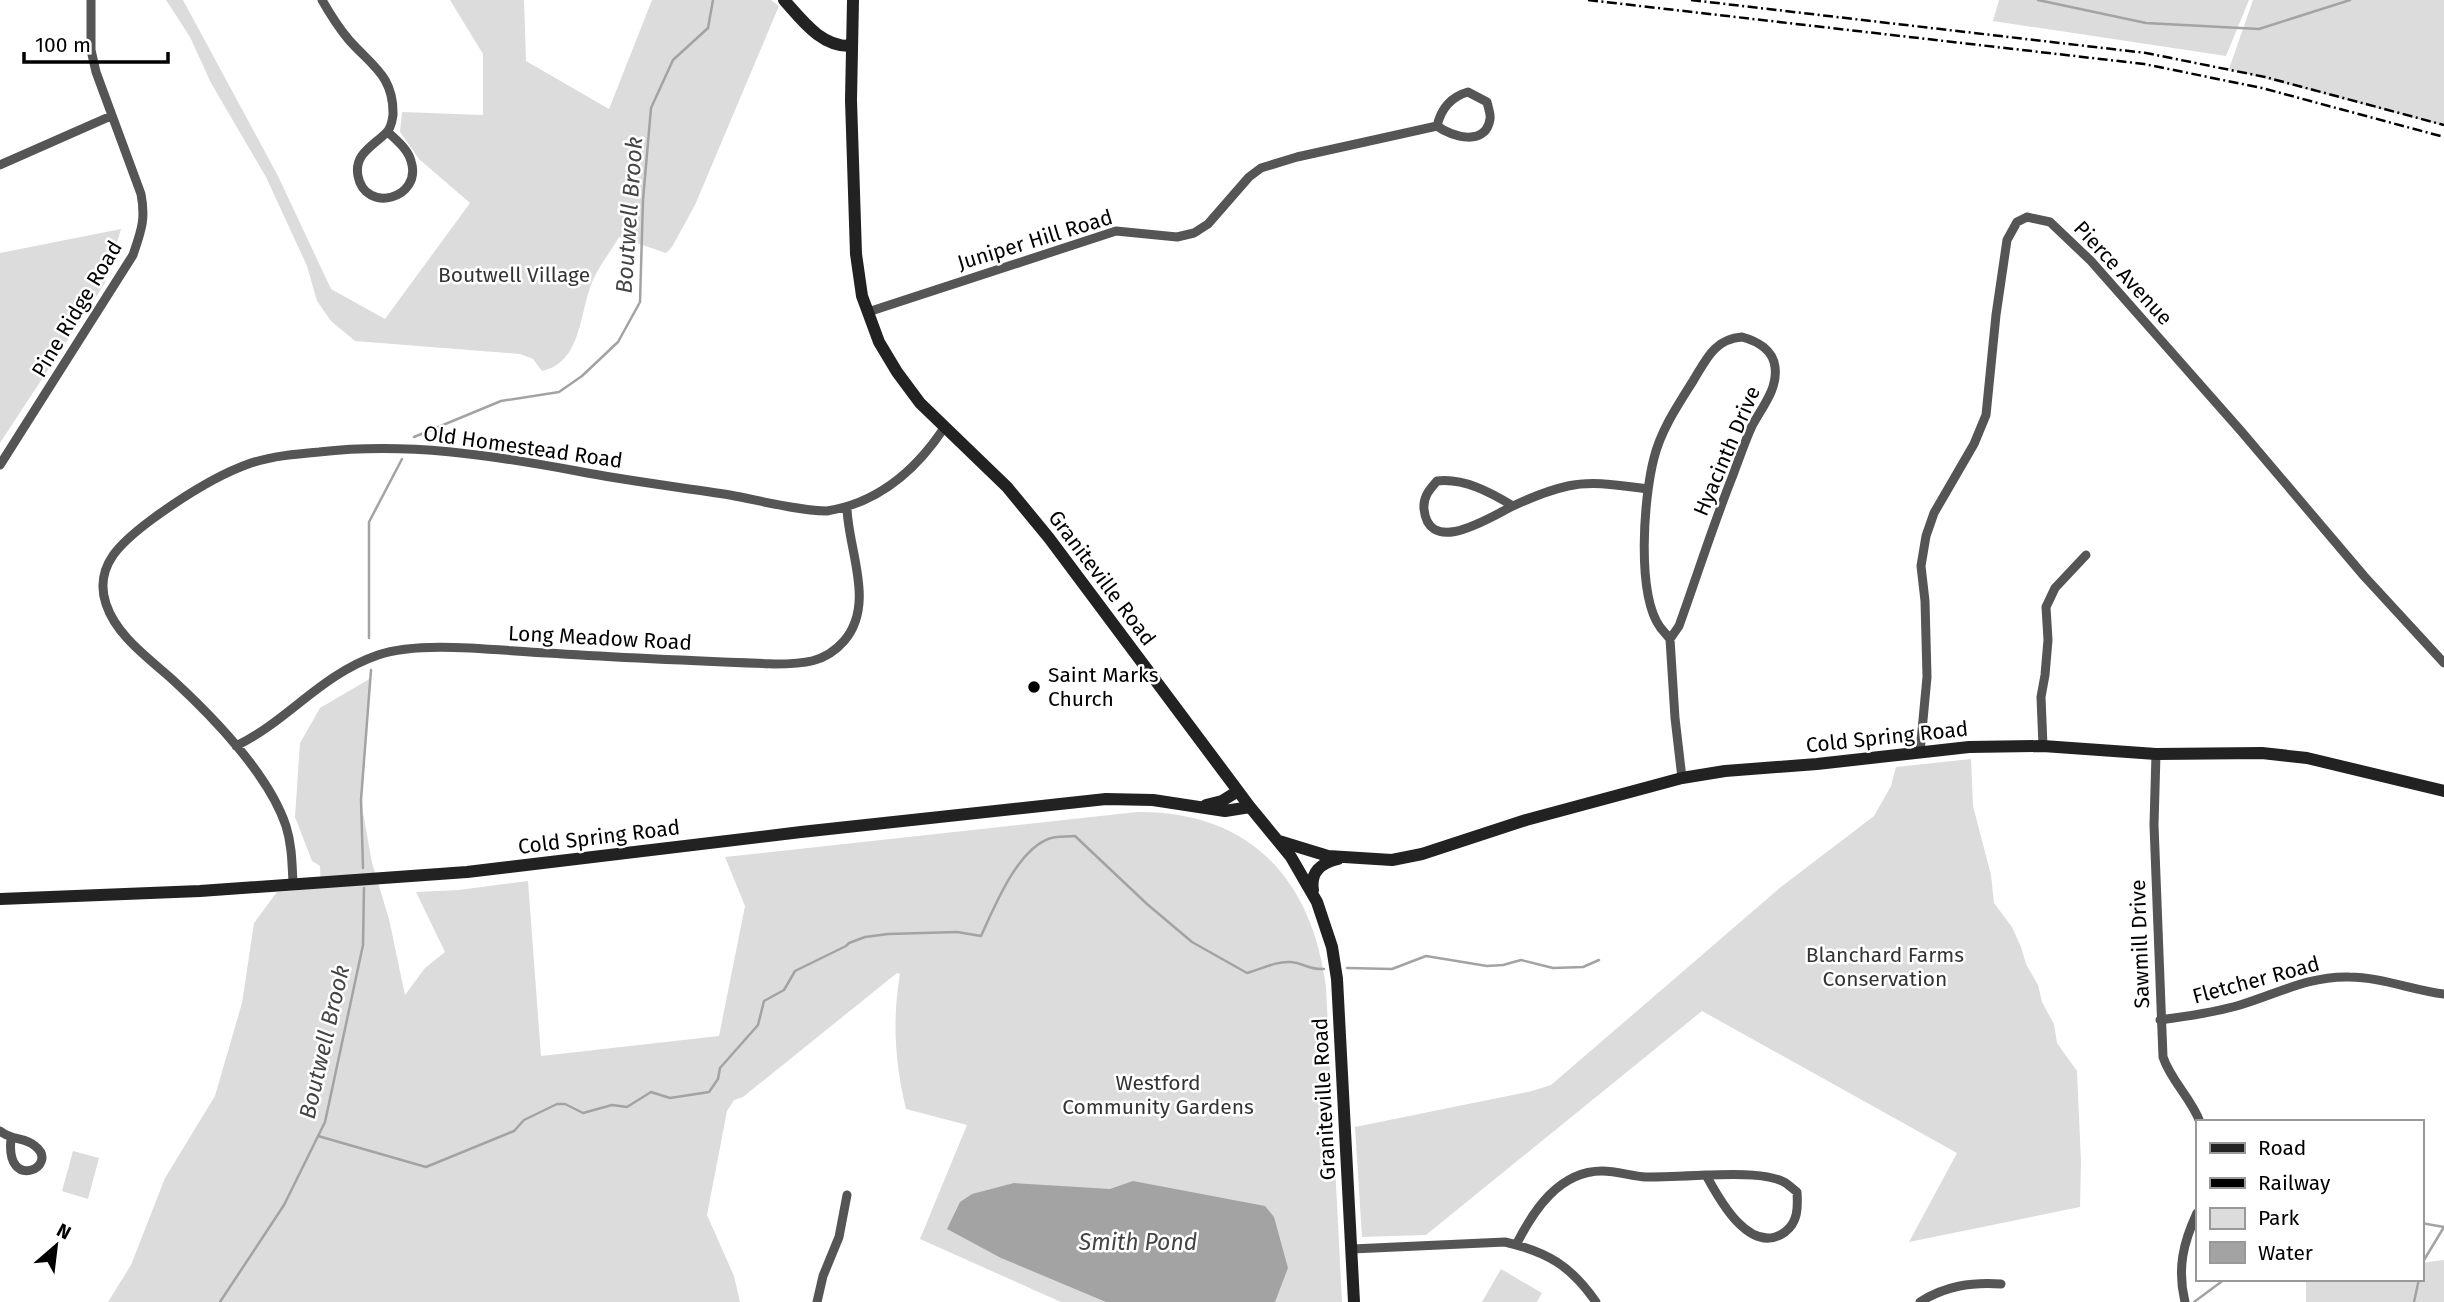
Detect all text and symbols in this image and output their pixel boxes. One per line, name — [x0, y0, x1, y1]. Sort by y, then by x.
scale bar — [24, 21, 168, 65]
text: 100 m — [35, 32, 91, 58]
water label: Boutwell Brook — [610, 136, 648, 294]
street label: Juniper Hill Road — [954, 204, 1116, 276]
street label: Pierce Avenue — [2068, 215, 2178, 331]
street label: Pine Ridge Road — [26, 236, 128, 382]
park label: Boutwell Village — [438, 262, 590, 288]
street label: Hyacinth Drive — [1688, 382, 1766, 520]
street label: Old Homestead Road — [422, 420, 624, 474]
street label: Graniteville Road — [1043, 505, 1161, 651]
street label: Long Meadow Road — [508, 620, 692, 656]
place label: Saint Marks Church — [1048, 662, 1159, 712]
marker: Saint Marks Church — [1026, 679, 1042, 695]
street label: Cold Spring Road — [1805, 716, 1969, 758]
street label: Cold Spring Road — [517, 814, 681, 860]
street label: Sawmill Drive — [2125, 879, 2155, 1009]
park label: Blanchard Farms Conservation — [1806, 942, 1964, 992]
street label: Fletcher Road — [2189, 951, 2323, 1009]
water label: Boutwell Brook — [293, 962, 355, 1122]
street label: Graniteville Road — [1307, 1017, 1341, 1181]
park label: Westford Community Gardens — [1062, 1070, 1254, 1120]
legend — [2196, 1120, 2423, 1281]
text: Road — [2258, 1135, 2306, 1161]
text: Railway — [2258, 1170, 2331, 1196]
text: Park — [2258, 1205, 2300, 1231]
north arrow — [21, 1211, 91, 1281]
text: N — [53, 1218, 75, 1245]
water label: Smith Pond — [1078, 1228, 1197, 1256]
text: Water — [2258, 1240, 2313, 1266]

